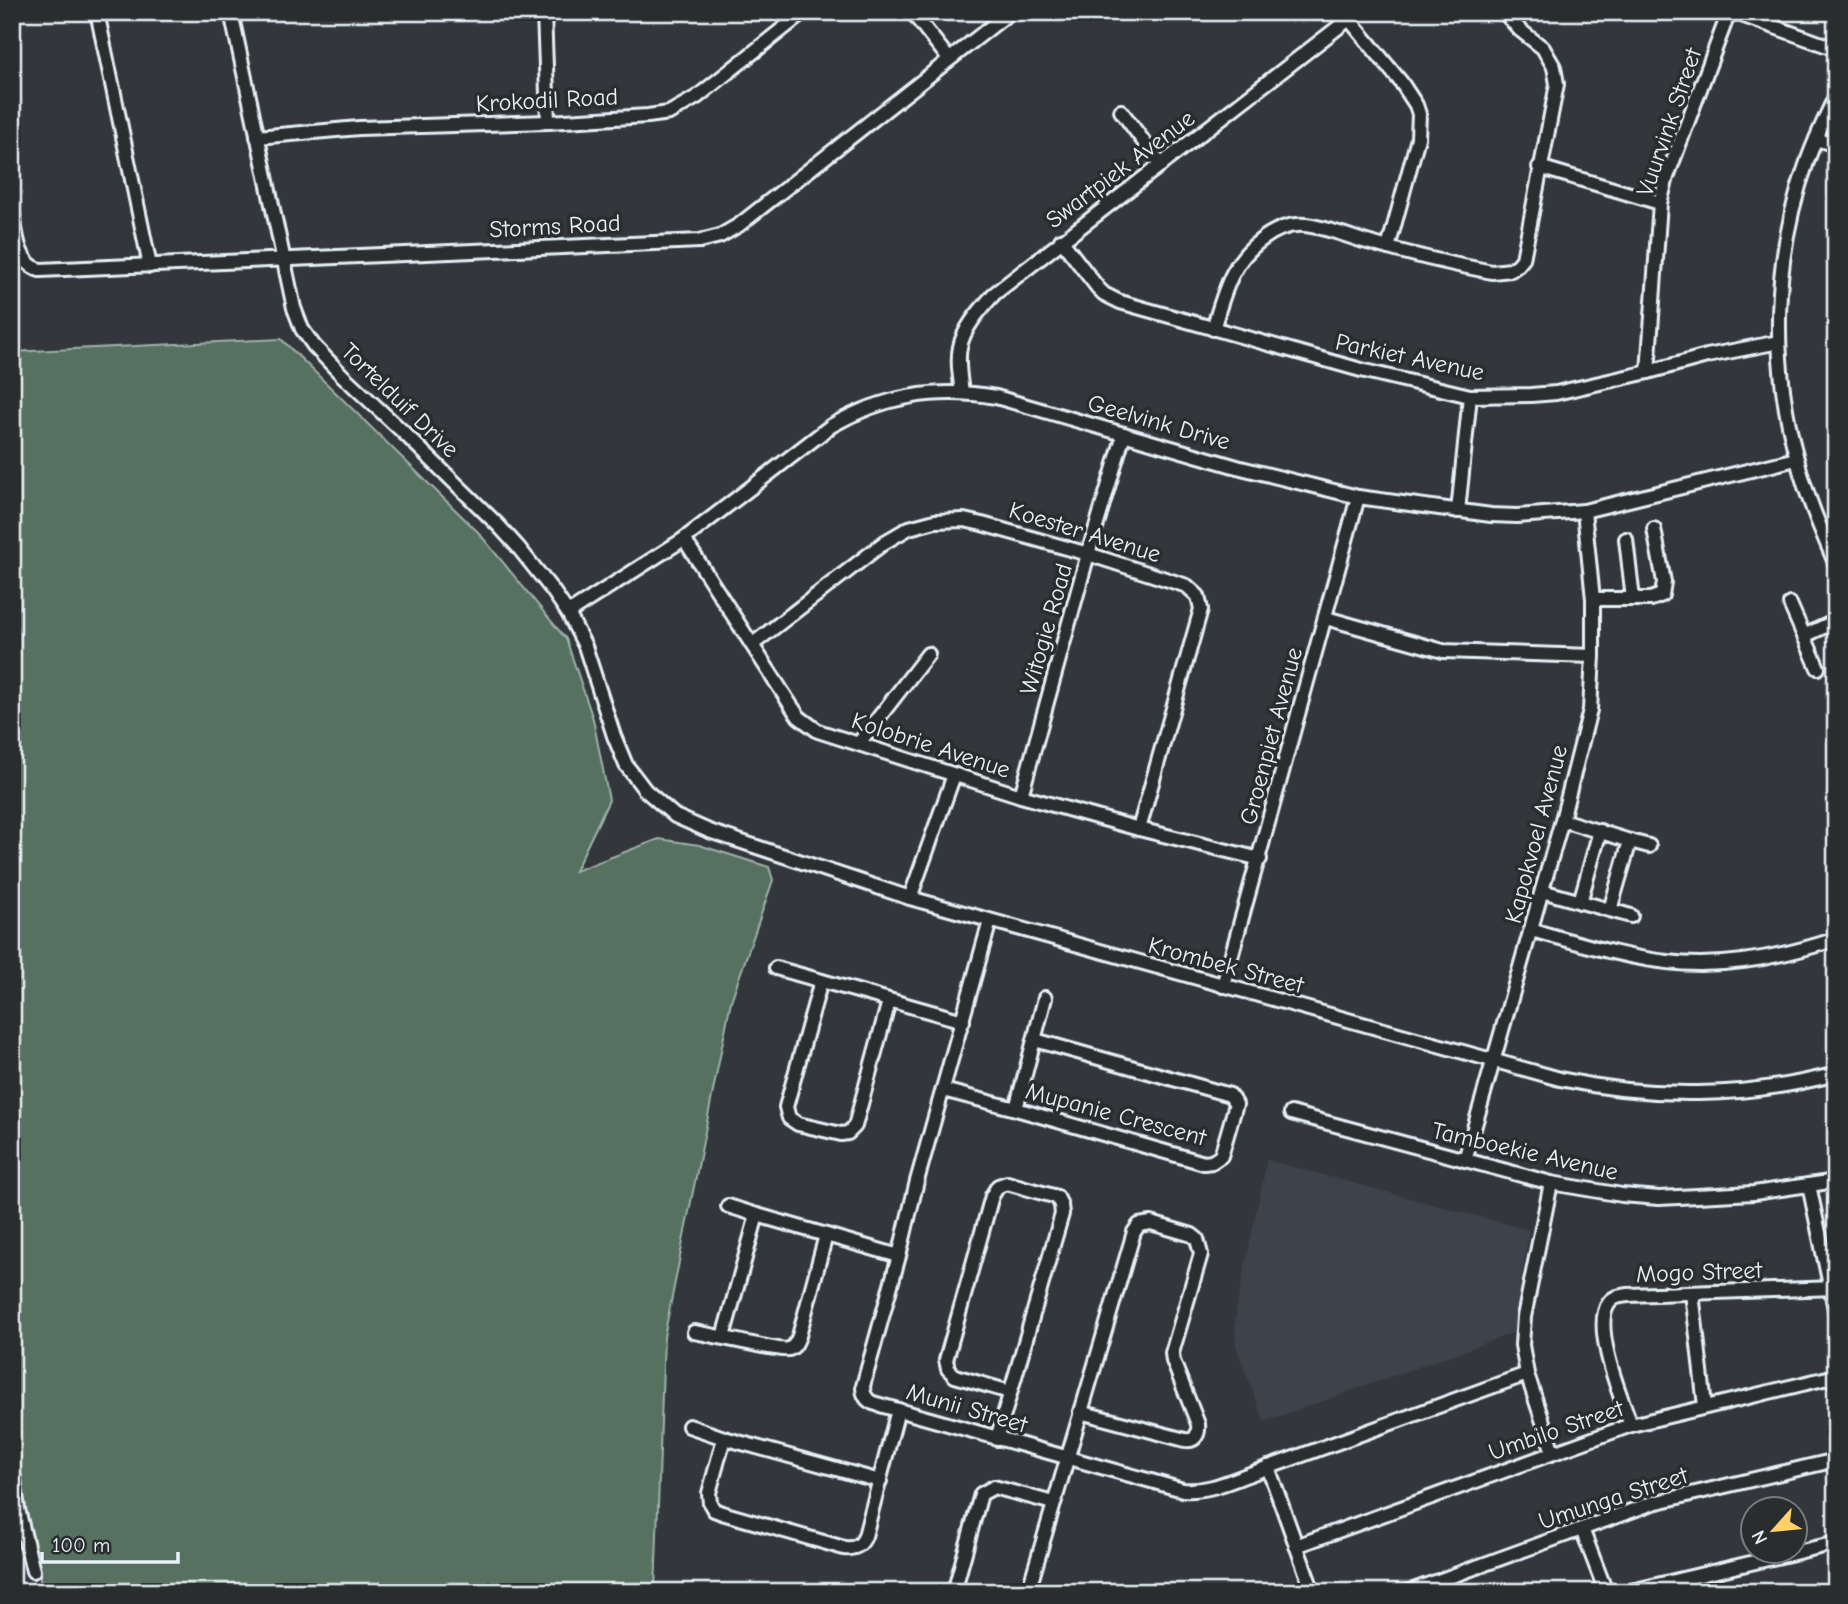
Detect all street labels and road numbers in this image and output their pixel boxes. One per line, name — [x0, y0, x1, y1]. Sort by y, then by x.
street label: Vuurvink Street — [1631, 43, 1708, 200]
street label: Krokodil Road — [475, 82, 619, 118]
street label: Swartpiek Avenue — [1040, 104, 1200, 234]
street label: Storms Road — [489, 209, 621, 243]
street label: Parkiet Avenue — [1333, 328, 1487, 386]
street label: Tortelduif Drive — [335, 337, 465, 463]
street label: Geelvink Drive — [1085, 388, 1233, 456]
street label: Koester Avenue — [1006, 496, 1164, 568]
street label: Witogie Road — [1014, 560, 1078, 698]
street label: Groenpiet Avenue — [1234, 644, 1308, 828]
street label: Kolobrie Avenue — [848, 706, 1014, 784]
street label: Kapokvoel Avenue — [1499, 742, 1573, 926]
street label: Krombek Street — [1145, 931, 1308, 999]
street label: Mupanie Crescent — [1023, 1076, 1210, 1152]
street label: Tamboekie Avenue — [1429, 1116, 1621, 1186]
street label: Mogo Street — [1635, 1256, 1764, 1288]
street label: Munii Street — [903, 1377, 1032, 1439]
street label: Umbilo Street — [1485, 1393, 1628, 1466]
street label: Umunga Street — [1535, 1460, 1692, 1535]

